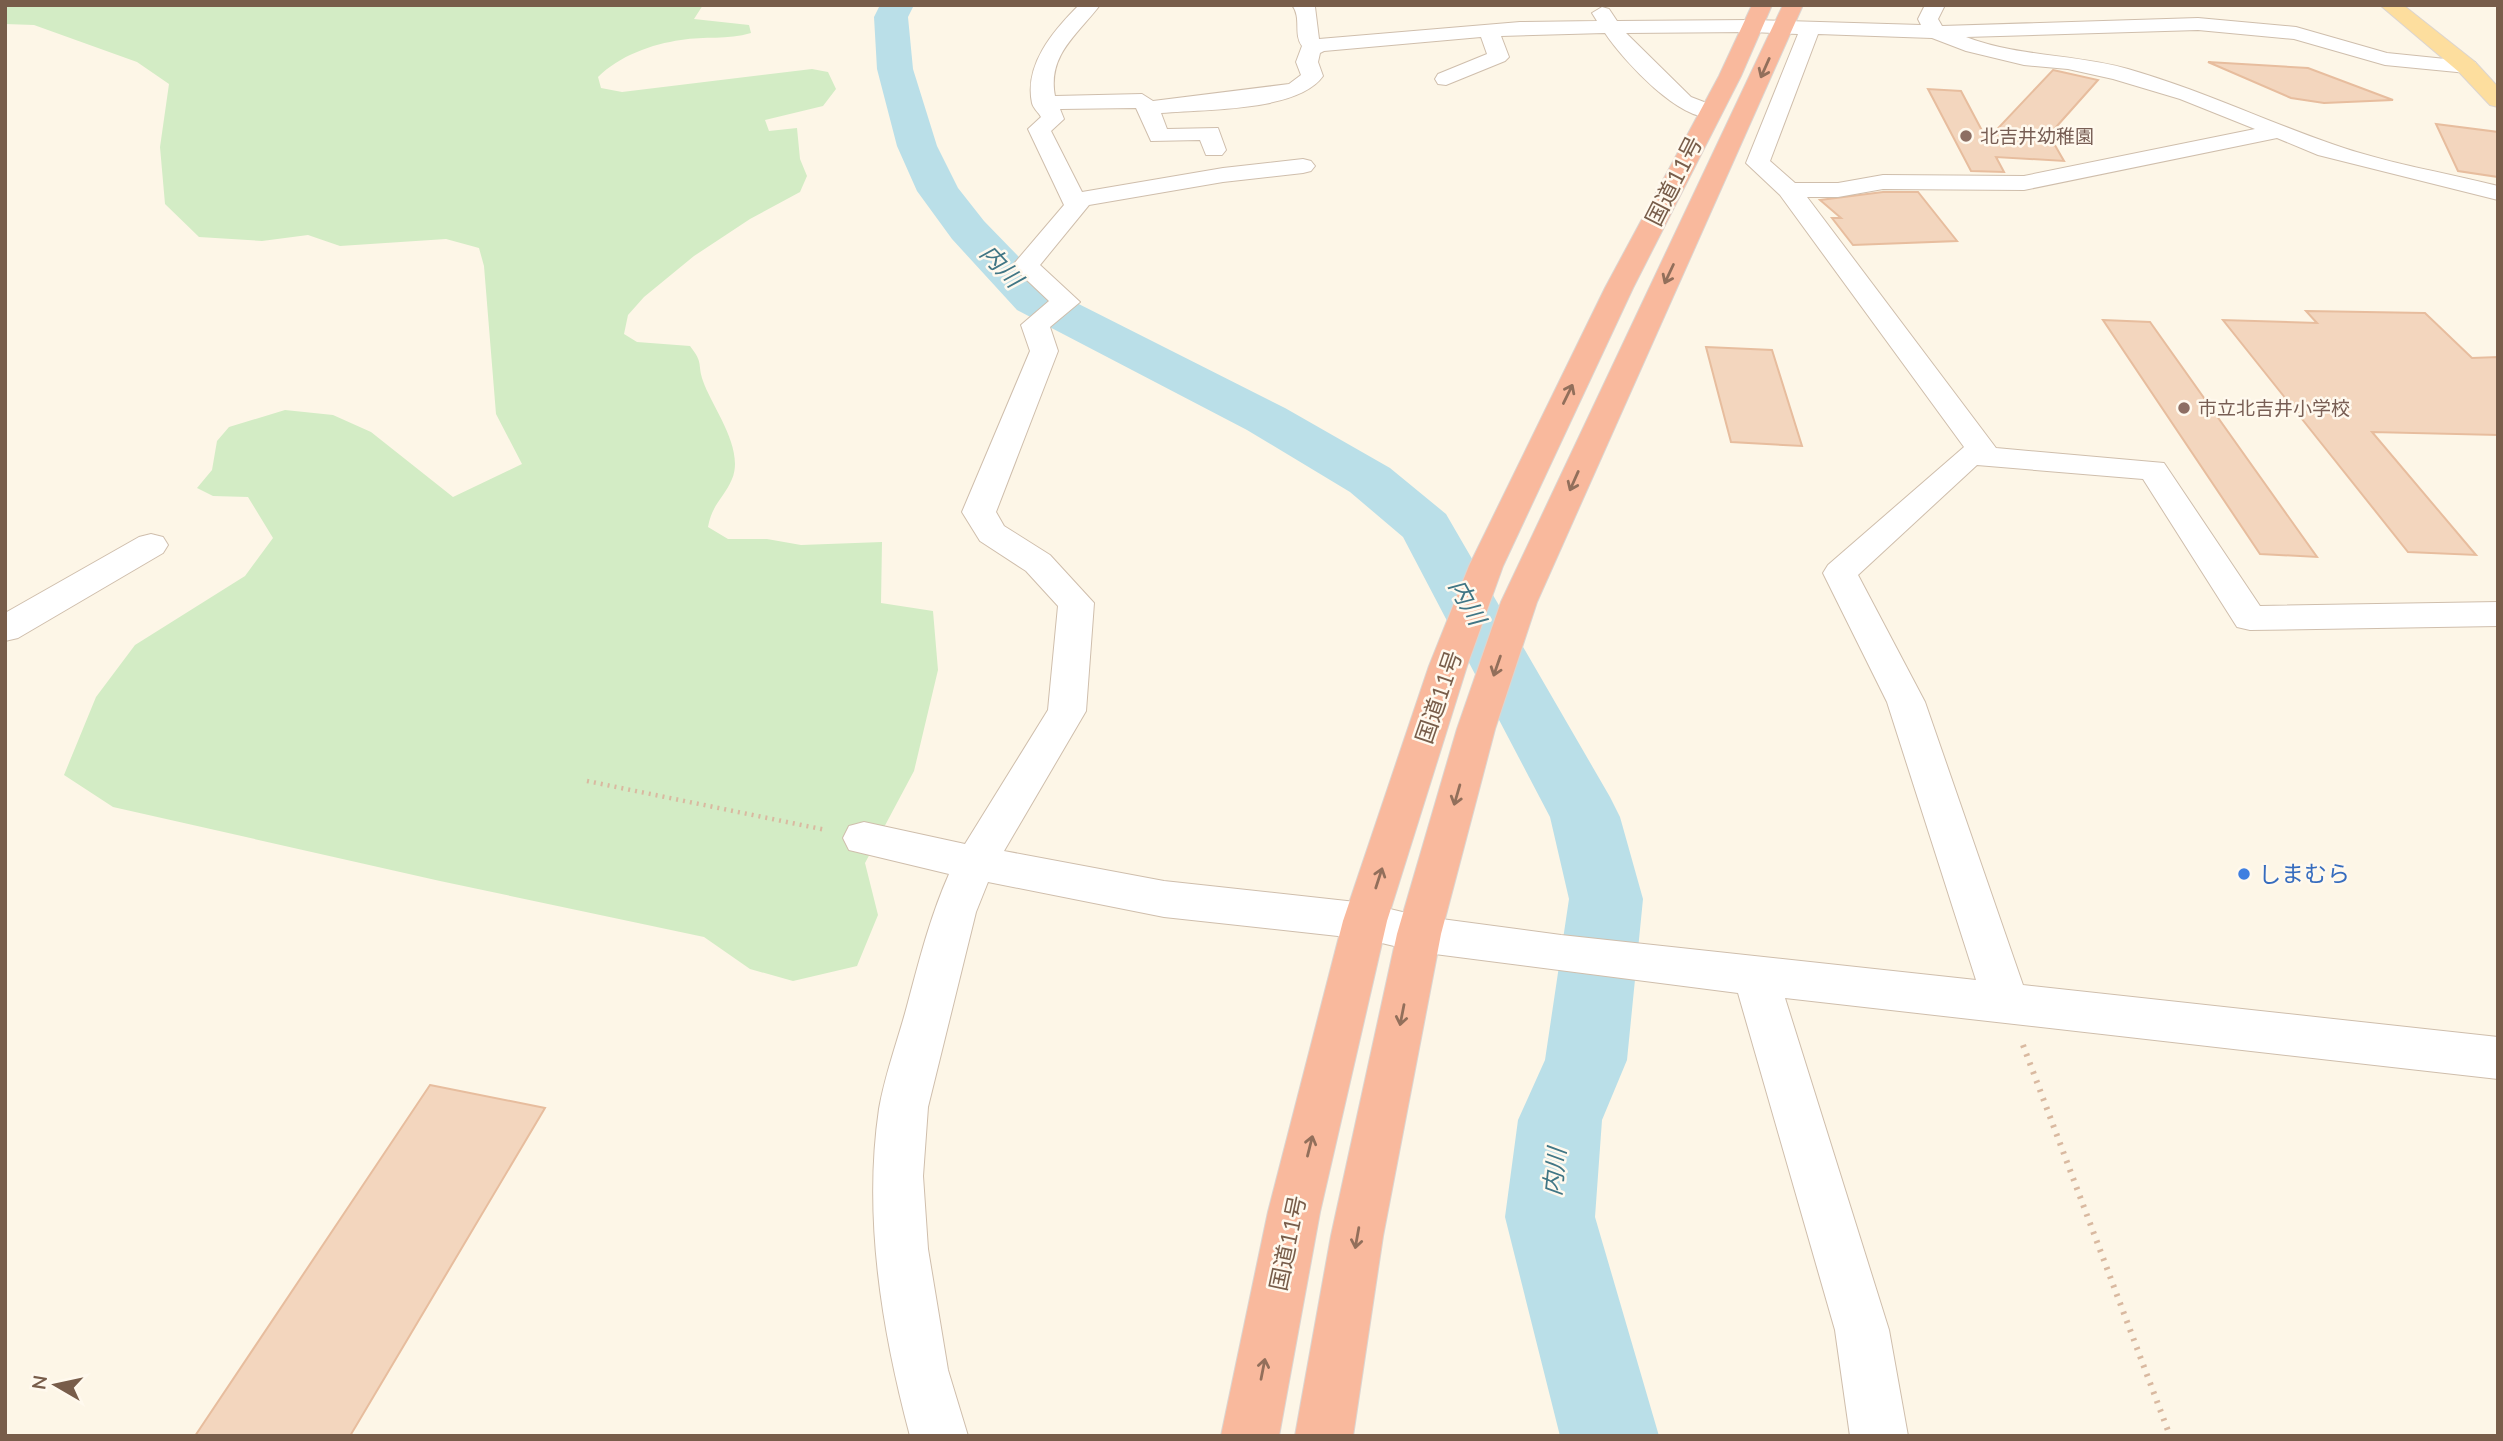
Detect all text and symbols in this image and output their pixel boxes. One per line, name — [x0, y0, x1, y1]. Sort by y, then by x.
one-way arrow — [1758, 56, 1771, 78]
place label: 北吉井幼稚園 — [1980, 124, 2094, 150]
marker: 北吉井幼稚園 — [1958, 128, 1974, 144]
street label: 国道11号 — [1639, 131, 1710, 231]
water label: 内川 — [973, 238, 1031, 297]
one-way arrow — [1661, 263, 1675, 284]
one-way arrow — [1562, 384, 1576, 405]
place label: 市立北吉井小学校 — [2198, 396, 2350, 422]
marker: 市立北吉井小学校 — [2176, 400, 2192, 416]
one-way arrow — [1567, 470, 1581, 491]
water label: 内川 — [1441, 573, 1494, 633]
street label: 国道11号 — [1409, 646, 1470, 748]
one-way arrow — [1490, 654, 1502, 676]
one-way arrow — [1450, 784, 1463, 806]
place label: しまむら — [2258, 859, 2350, 890]
marker: しまむら — [2236, 866, 2252, 882]
one-way arrow — [1374, 868, 1386, 890]
one-way arrow — [1395, 1003, 1409, 1026]
one-way arrow — [1304, 1135, 1317, 1158]
water label: 内川 — [1537, 1143, 1574, 1198]
street label: 国道11号 — [1263, 1193, 1314, 1294]
one-way arrow — [1350, 1226, 1363, 1249]
north arrow — [21, 1350, 91, 1420]
one-way arrow — [1257, 1358, 1271, 1381]
text: N — [26, 1373, 54, 1392]

